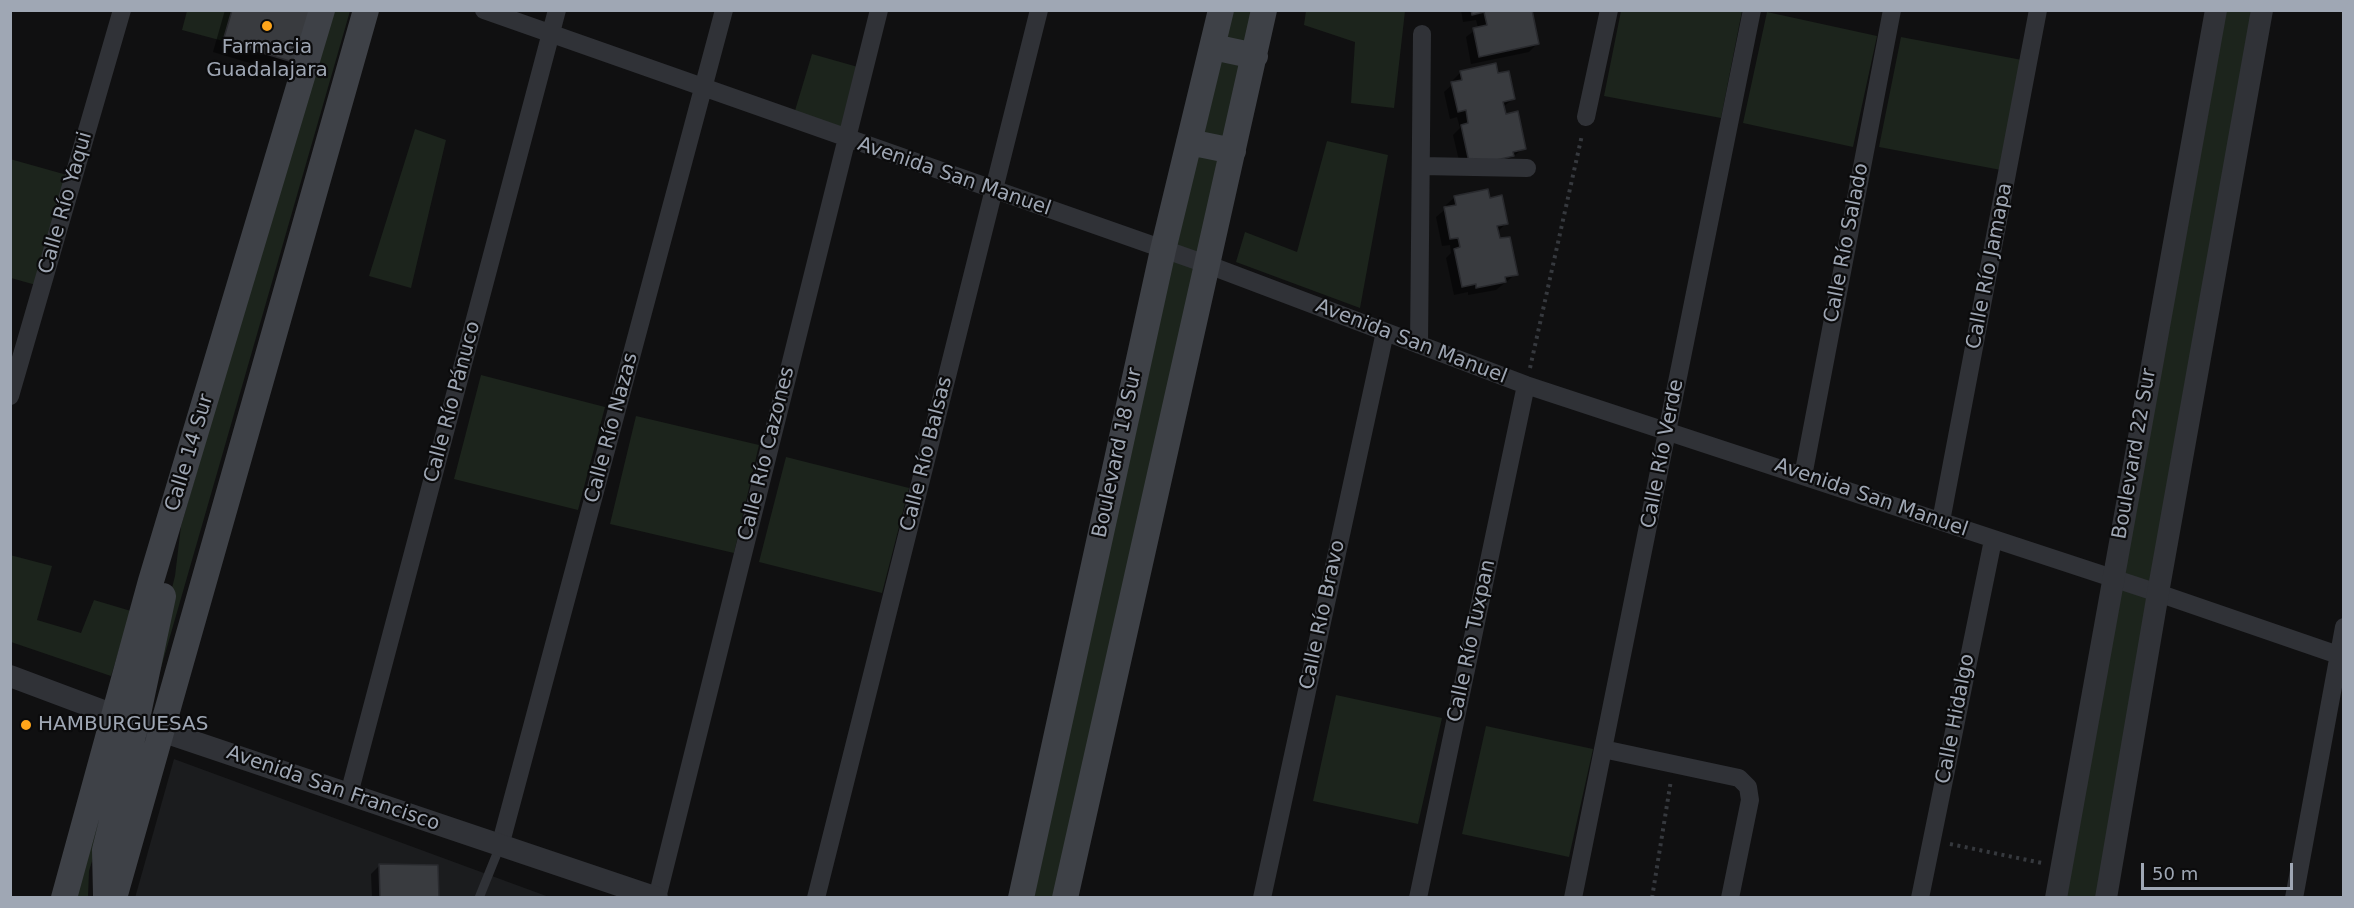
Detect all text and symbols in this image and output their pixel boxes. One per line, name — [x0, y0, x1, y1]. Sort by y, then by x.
marker: Farmacia Guadalajara — [260, 19, 274, 33]
place label: Farmacia Guadalajara — [206, 36, 328, 83]
street label: Calle Río Yaqui — [34, 129, 98, 277]
street label: Avenida San Manuel — [854, 133, 1054, 221]
street label: Calle Río Salado — [1820, 161, 1874, 325]
street label: Calle Río Jamapa — [1962, 181, 2018, 351]
street label: Avenida San Manuel — [1312, 294, 1510, 390]
street label: Calle Río Pánuco — [420, 319, 486, 485]
street label: Calle Río Nazas — [580, 350, 644, 506]
street label: Calle Río Cazones — [734, 365, 800, 543]
street label: Boulevard 18 Sur — [1088, 366, 1148, 540]
street label: Boulevard 22 Sur — [2108, 367, 2162, 541]
street label: Calle Río Balsas — [896, 374, 958, 534]
street label: Calle Río Verde — [1637, 377, 1689, 531]
street label: Calle 14 Sur — [161, 391, 219, 515]
street label: Avenida San Manuel — [1771, 454, 1971, 542]
street label: Calle Río Bravo — [1295, 538, 1351, 692]
street label: Calle Río Tuxpan — [1443, 558, 1501, 724]
street label: Calle Hidalgo — [1932, 652, 1980, 786]
place label: HAMBURGUESAS — [38, 713, 208, 737]
marker: HAMBURGUESAS — [19, 718, 33, 732]
street label: Avenida San Francisco — [223, 741, 443, 837]
scale bar — [2144, 851, 2296, 889]
text: 50 m — [2152, 863, 2198, 884]

